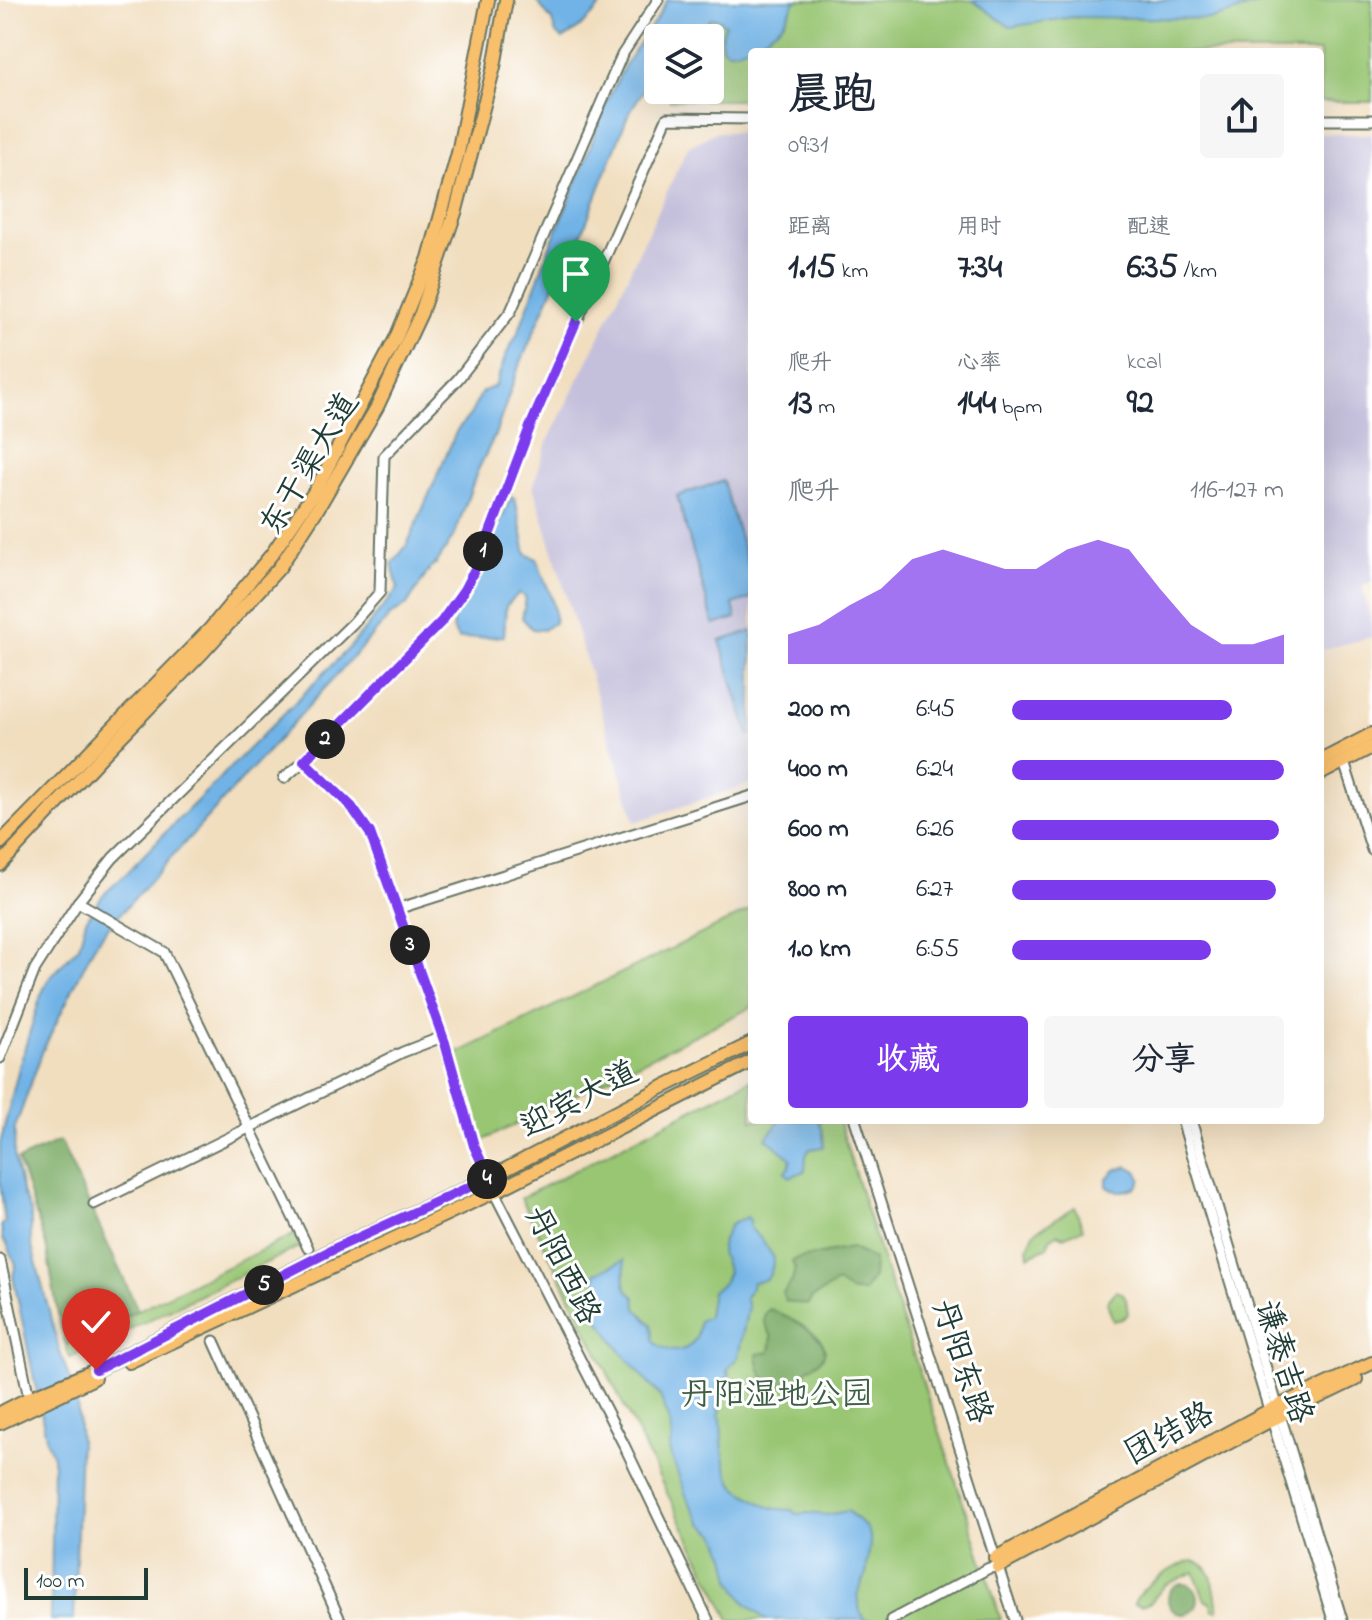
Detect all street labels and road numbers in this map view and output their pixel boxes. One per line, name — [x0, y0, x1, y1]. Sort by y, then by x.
street label: 东干渠大道 — [250, 384, 372, 546]
street label: 迎宾大道 — [512, 1050, 648, 1152]
street label: 丹阳西路 — [511, 1198, 611, 1334]
street label: 丹阳东路 — [918, 1294, 1002, 1430]
street label: 谦泰吉路 — [1241, 1294, 1323, 1430]
street label: 团结路 — [1117, 1392, 1223, 1478]

